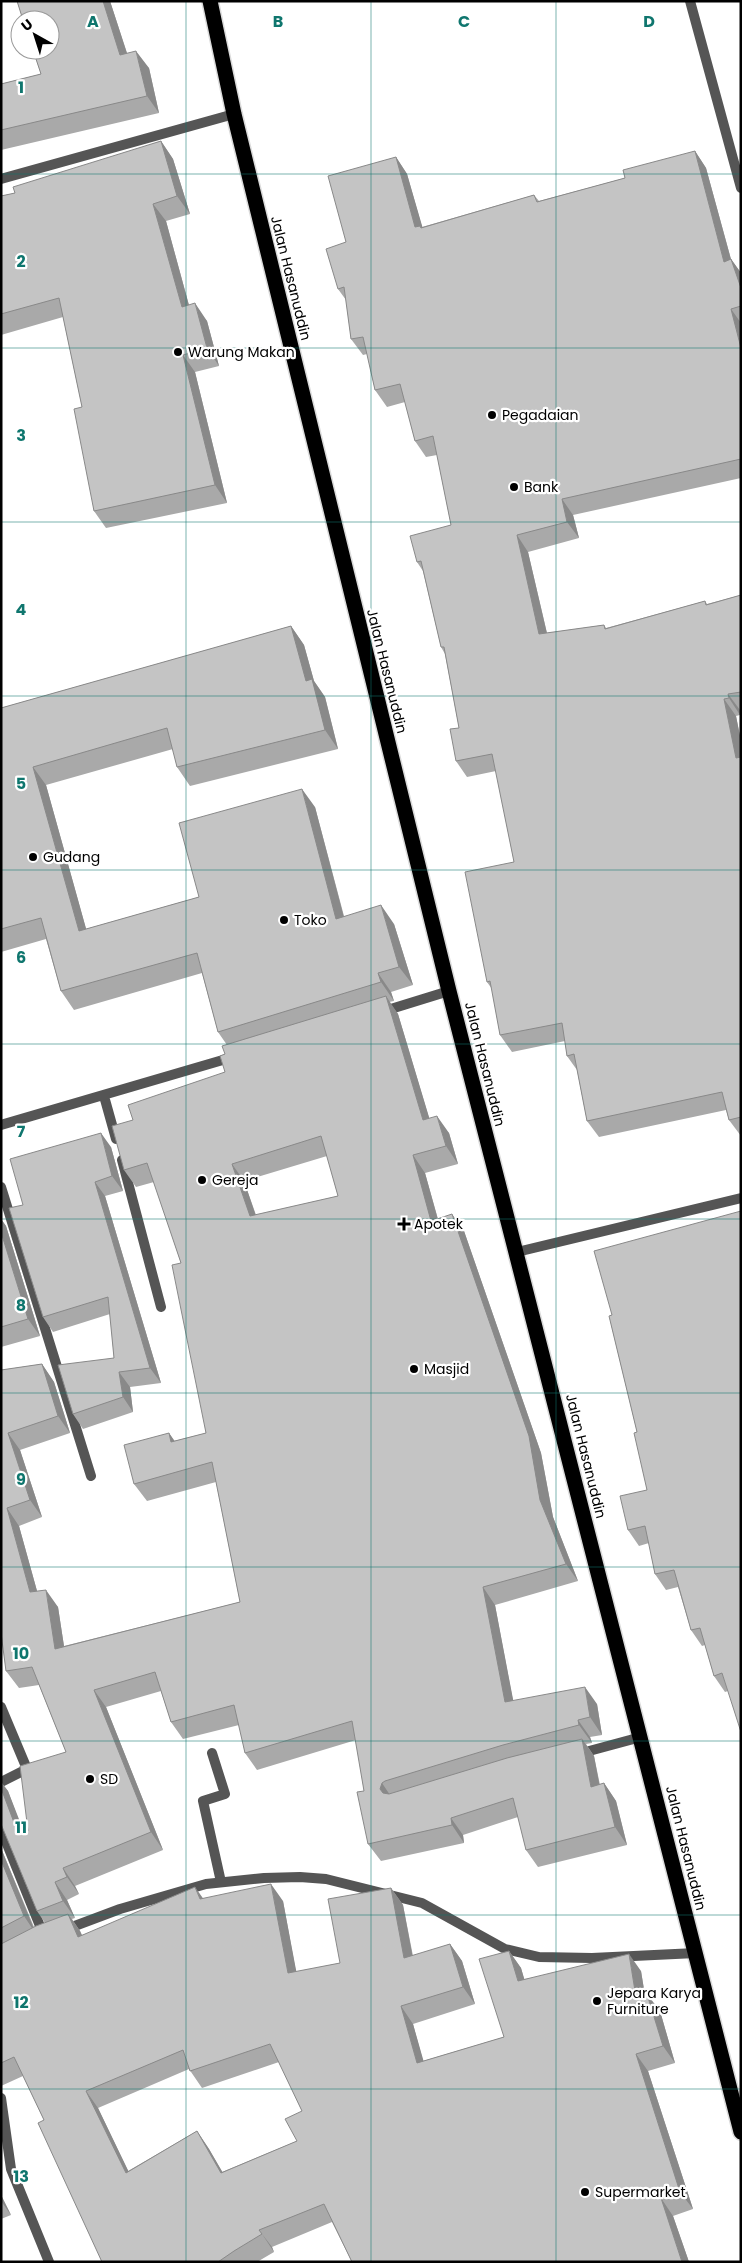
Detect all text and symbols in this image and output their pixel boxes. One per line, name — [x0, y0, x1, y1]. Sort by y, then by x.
north arrow — [10, 10, 60, 60]
text: A — [87, 10, 99, 33]
text: B — [273, 10, 283, 33]
text: C — [458, 10, 470, 33]
text: D — [643, 10, 655, 33]
text: U — [17, 14, 37, 36]
text: 1 — [18, 76, 24, 99]
street label: Jalan Hasanuddin — [266, 214, 316, 342]
text: 2 — [16, 250, 26, 273]
place label: Warung Makan — [188, 342, 295, 362]
marker: Warung Makan — [172, 346, 184, 358]
place label: Pegadaian — [502, 405, 579, 425]
marker: Pegadaian — [486, 409, 498, 421]
text: 3 — [16, 424, 26, 447]
place label: Bank — [524, 477, 559, 497]
marker: Bank — [508, 481, 520, 493]
text: 4 — [16, 598, 27, 621]
street label: Jalan Hasanuddin — [362, 607, 412, 735]
text: 5 — [16, 772, 26, 795]
place label: Gudang — [43, 847, 100, 867]
marker: Gudang — [27, 851, 39, 863]
place label: Toko — [294, 910, 327, 930]
marker: Toko — [278, 914, 290, 926]
text: 6 — [16, 946, 26, 969]
street label: Jalan Hasanuddin — [460, 1000, 510, 1128]
text: 7 — [17, 1120, 26, 1143]
place label: Gereja — [212, 1170, 258, 1190]
marker: Gereja — [196, 1174, 208, 1186]
place label: Apotek — [414, 1214, 464, 1234]
marker: Apotek — [398, 1218, 410, 1230]
text: 8 — [16, 1294, 26, 1317]
place label: Masjid — [424, 1359, 469, 1379]
marker: Masjid — [408, 1363, 420, 1375]
street label: Jalan Hasanuddin — [561, 1392, 611, 1520]
text: 9 — [16, 1468, 26, 1491]
text: 10 — [13, 1642, 29, 1665]
place label: SD — [100, 1769, 118, 1789]
marker: SD — [84, 1773, 96, 1785]
street label: Jalan Hasanuddin — [661, 1784, 711, 1912]
text: 11 — [15, 1816, 27, 1839]
place label: Jepara Karya Furniture — [607, 1983, 701, 2019]
text: 12 — [13, 1991, 29, 2014]
marker: Jepara Karya Furniture — [591, 1995, 603, 2007]
text: 13 — [13, 2165, 29, 2188]
place label: Supermarket — [595, 2182, 686, 2202]
marker: Supermarket — [579, 2186, 591, 2198]

